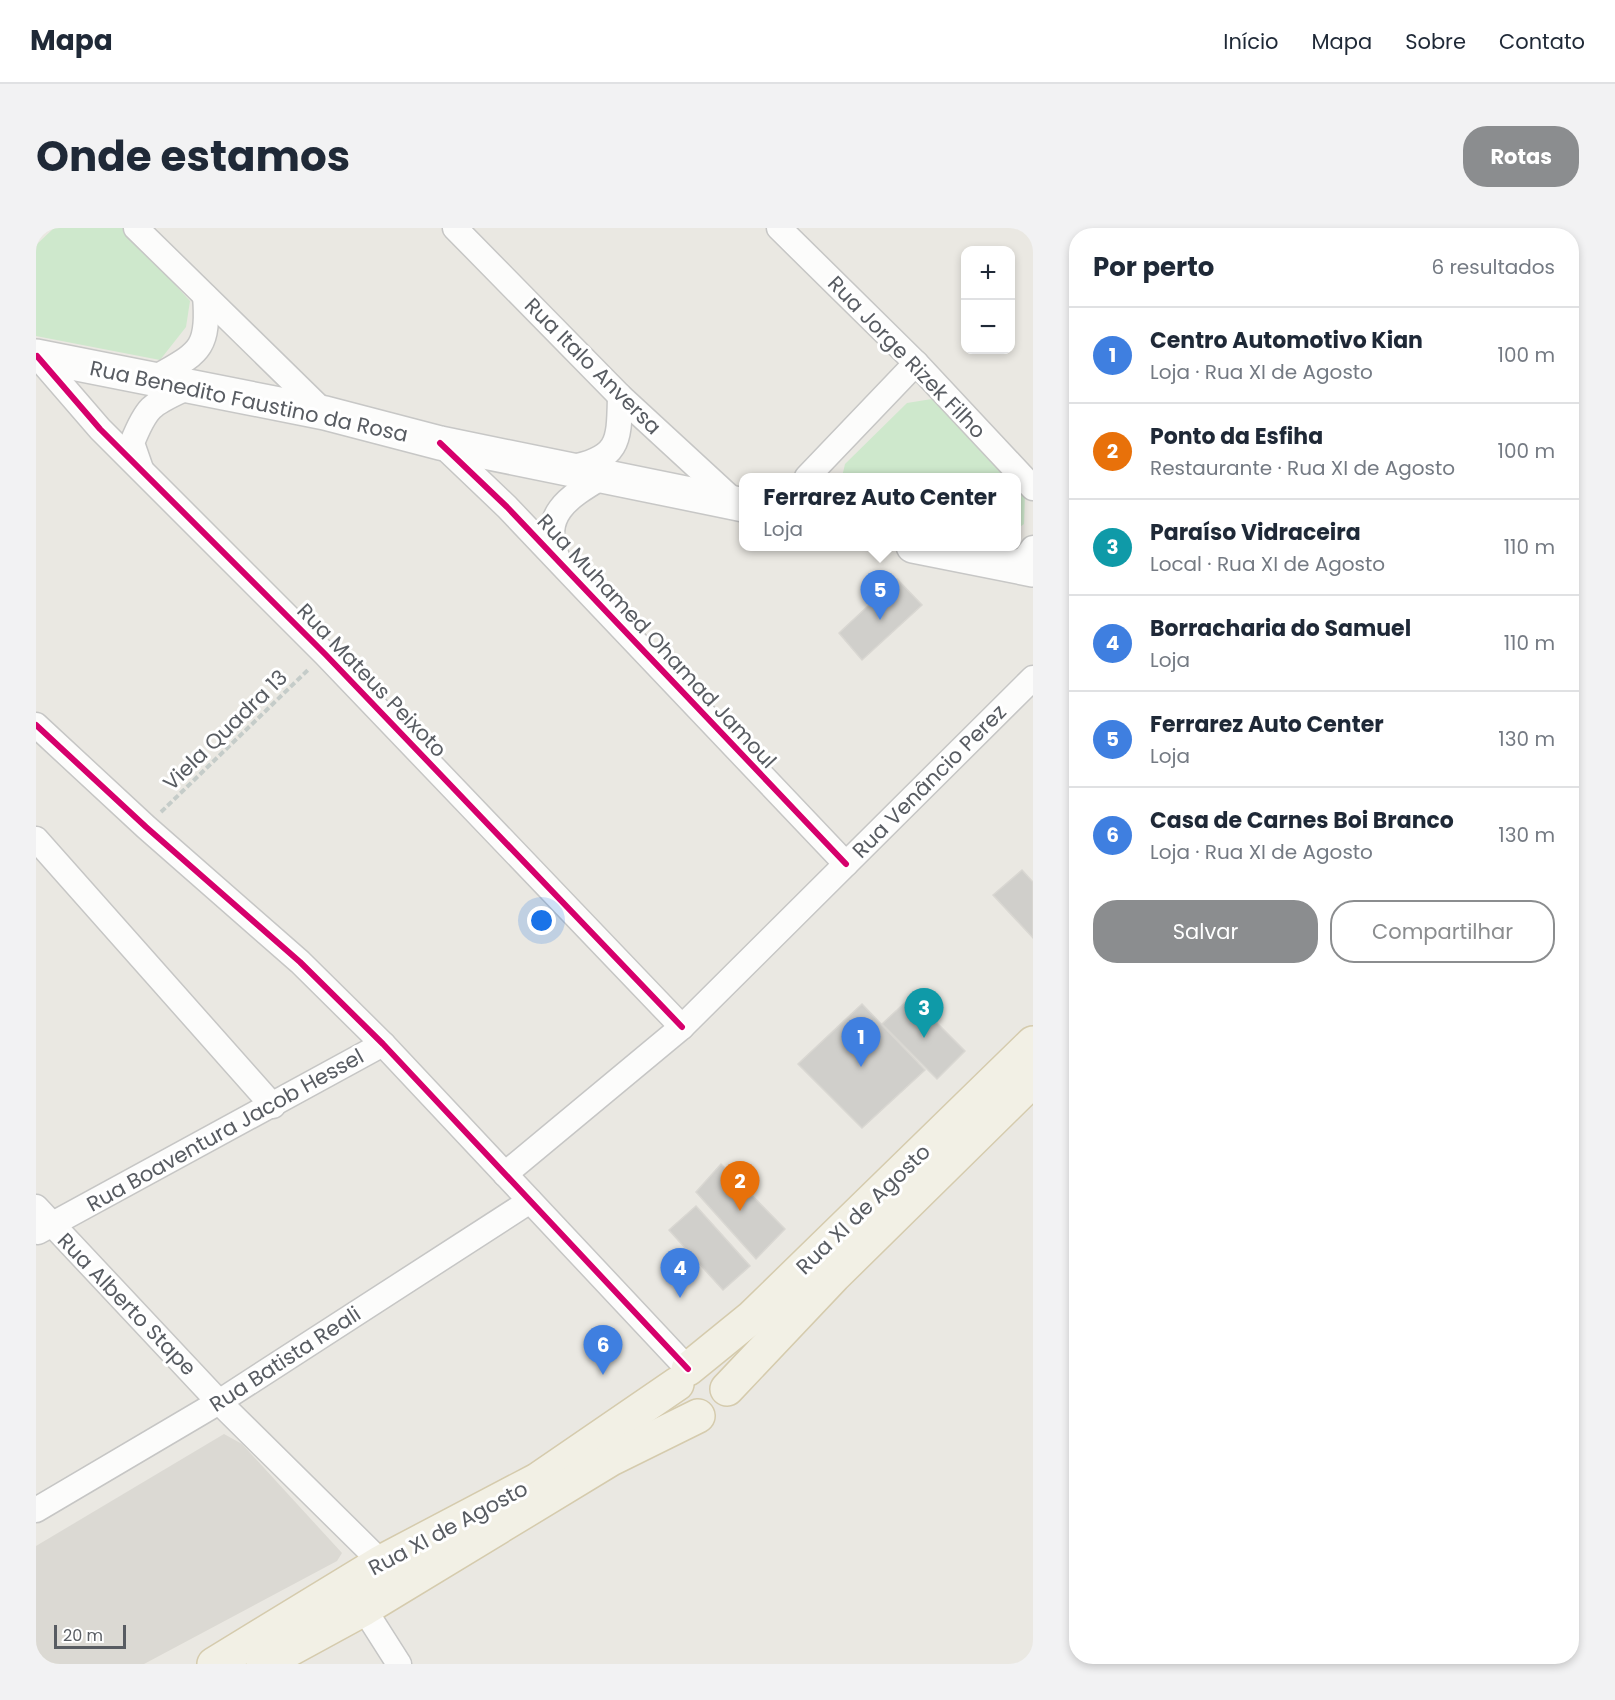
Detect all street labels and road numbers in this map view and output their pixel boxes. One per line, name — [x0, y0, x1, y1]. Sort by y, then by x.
street label: Rua Jorge Rizek Filho — [822, 269, 992, 445]
street label: Rua Italo Anversa — [518, 291, 668, 441]
street label: Rua Benedito Faustino da Rosa — [87, 353, 411, 449]
street label: Rua Muhamed Ohamad Jamoul — [531, 507, 783, 775]
street label: Rua Mateus Peixoto — [291, 597, 453, 763]
street label: Viela Quadra 13 — [156, 663, 294, 797]
street label: Rua Venâncio Perez — [846, 698, 1012, 864]
street label: Rua Boaventura Jacob Hessel — [81, 1042, 369, 1218]
street label: Rua XI de Agosto — [789, 1137, 937, 1281]
street label: Rua Alberto Stape — [51, 1226, 203, 1382]
street label: Rua Batista Reali — [204, 1299, 366, 1419]
street label: Rua XI de Agosto — [363, 1474, 533, 1582]

